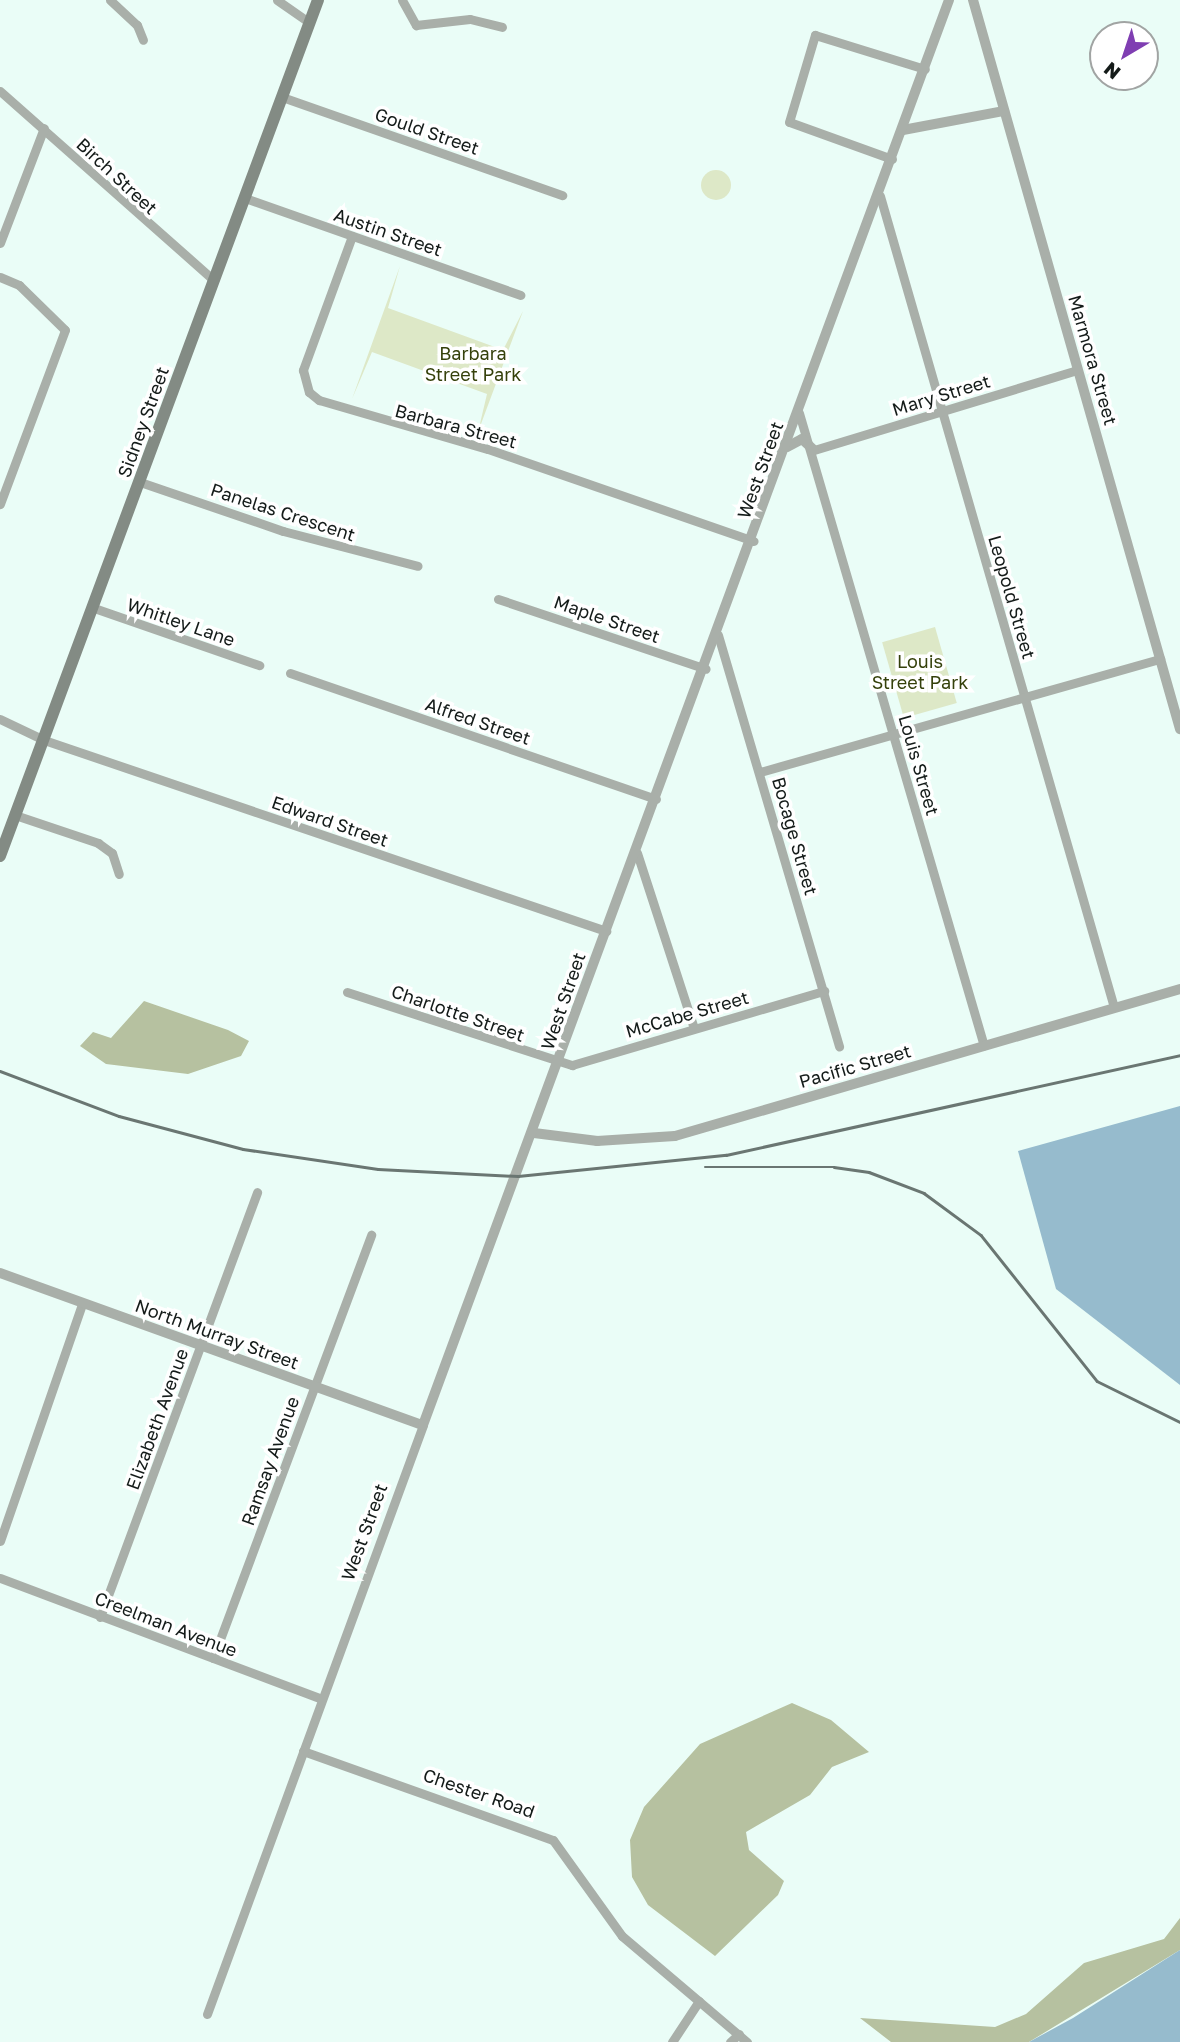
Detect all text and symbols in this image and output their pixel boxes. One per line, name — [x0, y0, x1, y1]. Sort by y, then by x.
north arrow — [1089, 21, 1159, 91]
text: N — [1099, 58, 1125, 85]
street label: Gould Street — [372, 103, 482, 159]
street label: Birch Street — [72, 133, 162, 219]
street label: Austin Street — [331, 203, 445, 261]
street label: Marmora Street — [1064, 293, 1122, 427]
park label: Barbara Street Park — [425, 343, 521, 386]
street label: Sidney Street — [113, 364, 173, 480]
street label: Mary Street — [890, 370, 992, 420]
street label: Barbara Street — [393, 399, 519, 453]
street label: West Street — [732, 419, 788, 521]
street label: Panelas Crescent — [208, 478, 358, 546]
street label: Leopold Street — [984, 533, 1040, 661]
street label: Maple Street — [551, 591, 663, 647]
street label: Whitley Lane — [124, 593, 238, 651]
park label: Louis Street Park — [872, 651, 968, 694]
street label: Alfred Street — [423, 693, 533, 749]
street label: Louis Street — [894, 712, 944, 818]
street label: Bocage Street — [768, 774, 822, 898]
street label: Edward Street — [269, 791, 391, 851]
street label: West Street — [536, 949, 590, 1053]
street label: Charlotte Street — [389, 980, 527, 1046]
street label: McCabe Street — [623, 986, 751, 1042]
street label: Pacific Street — [797, 1040, 913, 1092]
street label: North Murray Street — [132, 1294, 302, 1374]
street label: Elizabeth Avenue — [121, 1345, 193, 1493]
street label: Ramsay Avenue — [237, 1394, 303, 1528]
street label: West Street — [336, 1481, 392, 1583]
street label: Creelman Avenue — [92, 1587, 240, 1661]
street label: Chester Road — [420, 1764, 538, 1822]

